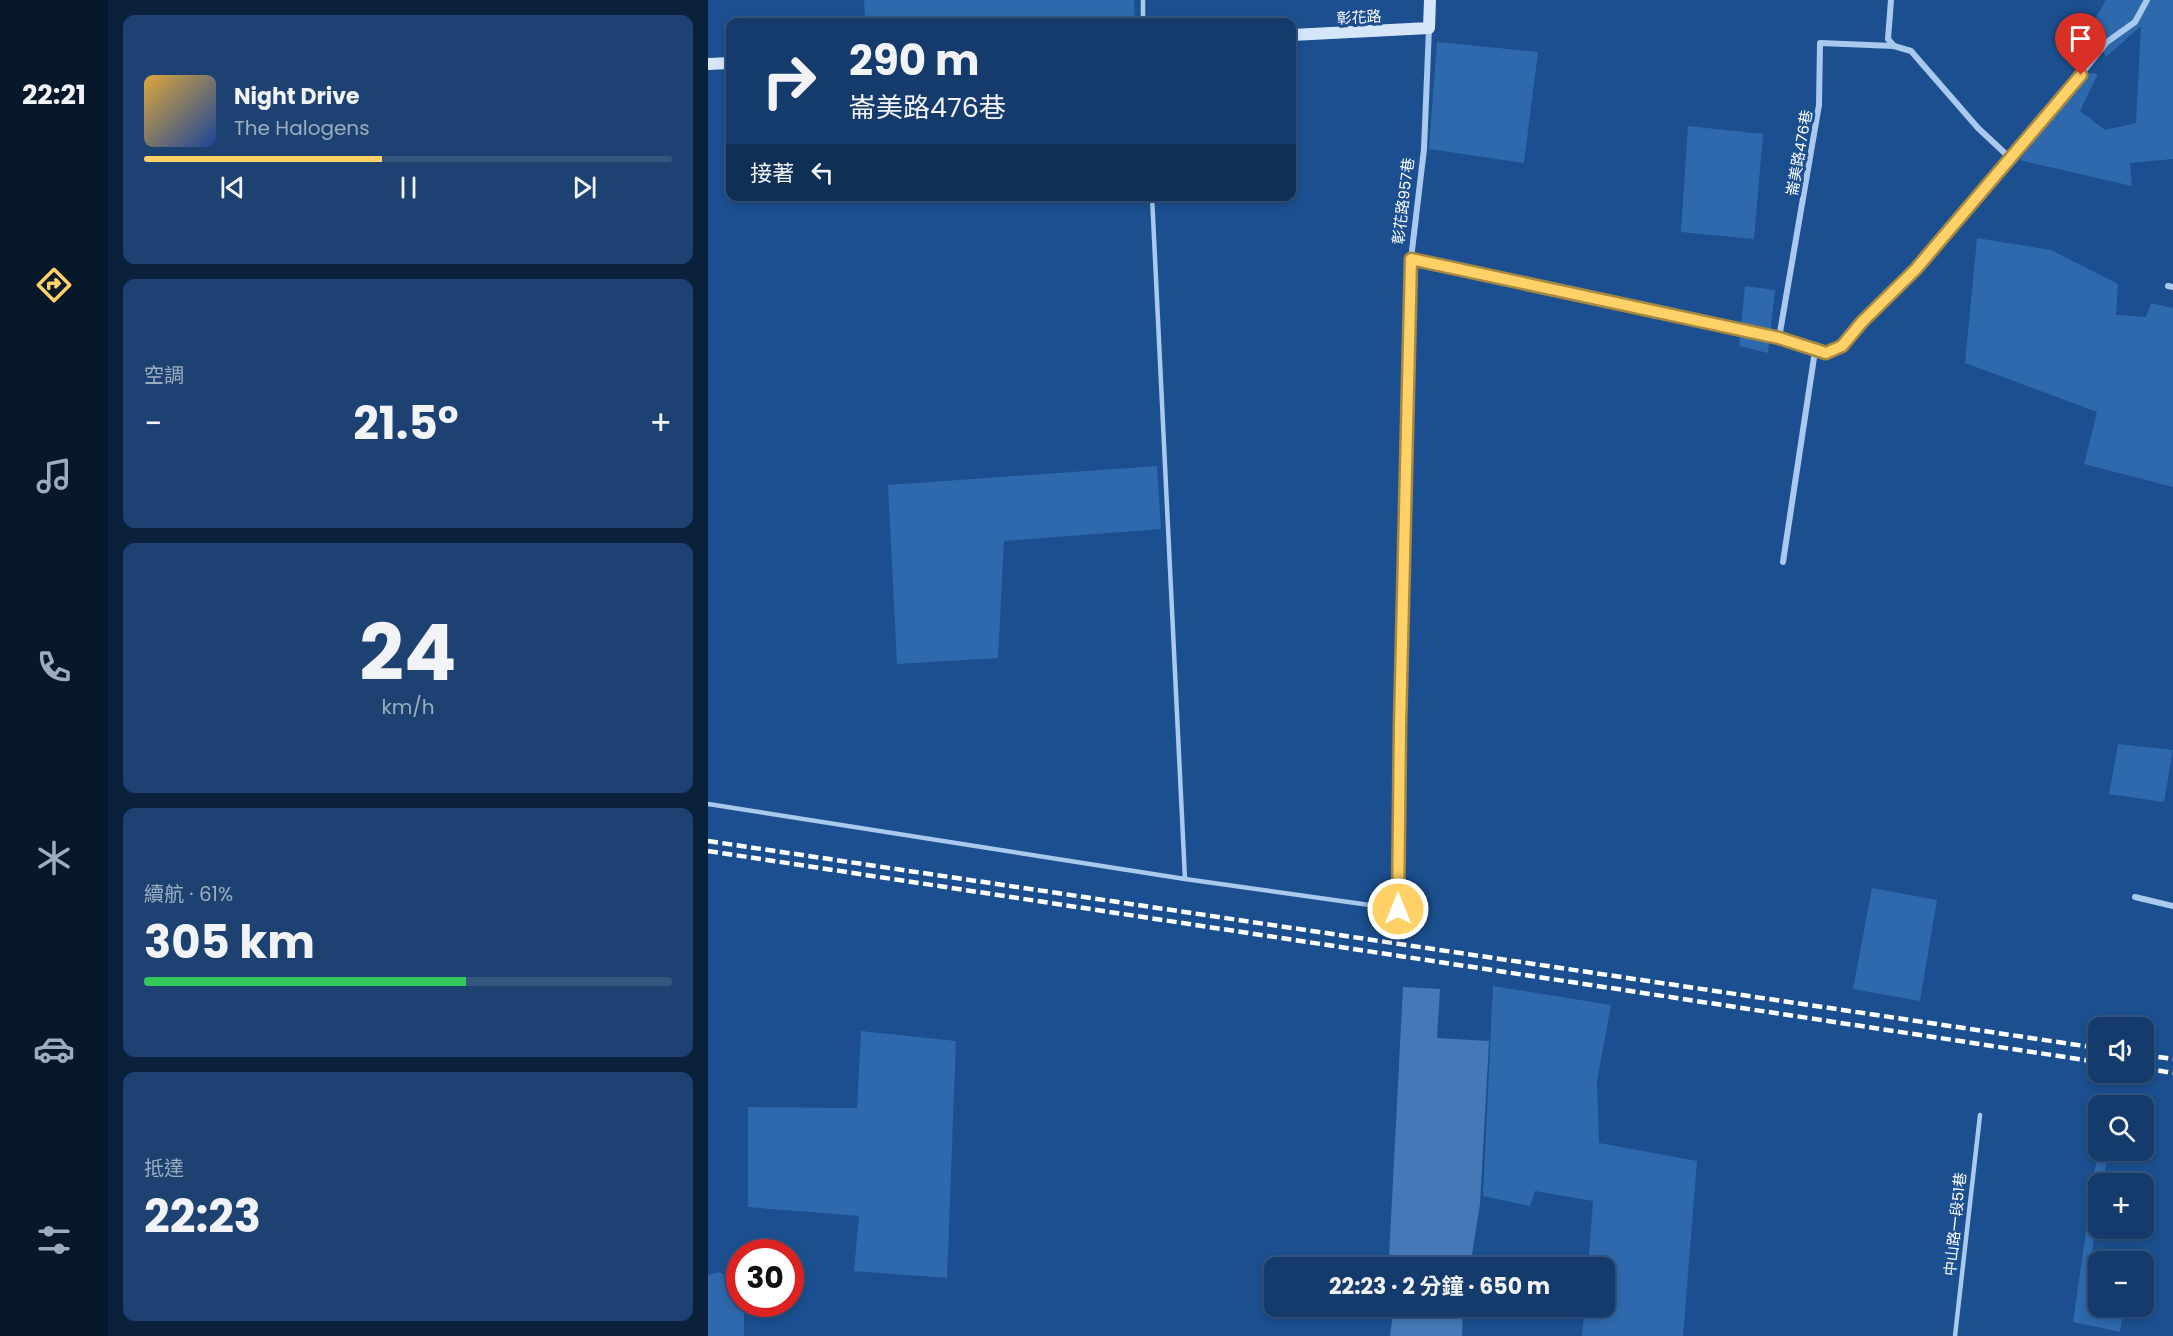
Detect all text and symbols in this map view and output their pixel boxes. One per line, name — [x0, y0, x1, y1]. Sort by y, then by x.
street label: 彰花路 — [1336, 5, 1382, 29]
pin — [2055, 13, 2106, 75]
icon: arrive — [2064, 22, 2097, 55]
text: 290 m — [849, 31, 980, 90]
icon: right — [750, 42, 828, 120]
text: 22:21 — [22, 76, 86, 113]
text: Night Drive — [234, 81, 360, 112]
text: 崙美路476巷 — [849, 89, 1006, 126]
street label: 崙美路476巷 — [1781, 108, 1817, 198]
text: The Halogens — [234, 114, 370, 142]
icon: left — [806, 156, 839, 189]
street label: 彰花路957巷 — [1387, 157, 1419, 245]
text: 接著 — [750, 158, 794, 189]
icon: previous — [216, 171, 249, 204]
icon: pause — [392, 171, 425, 204]
icon: next — [568, 171, 601, 204]
icon: directions — [33, 264, 75, 306]
text: 空調 — [144, 361, 184, 389]
text: 21.5° — [353, 392, 459, 455]
text: − — [144, 400, 162, 447]
text: + — [649, 400, 672, 447]
icon: music — [33, 455, 75, 497]
text: 24 — [359, 598, 457, 707]
icon: phone — [33, 646, 75, 688]
text: km/h — [381, 693, 435, 721]
icon: climate — [33, 837, 75, 879]
position arrow — [1366, 877, 1430, 941]
text: 續航 · 61% — [144, 880, 233, 908]
text: 305 km — [144, 911, 315, 974]
map controls — [2088, 1017, 2154, 1317]
button: sound — [2088, 1017, 2154, 1083]
icon: car — [33, 1028, 75, 1070]
button: search — [2088, 1095, 2154, 1161]
text: 抵達 — [144, 1154, 184, 1182]
street label: 中山路一段51巷 — [1939, 1171, 1971, 1277]
button: + — [2088, 1173, 2154, 1239]
text: 22:23 — [144, 1185, 261, 1248]
icon: filters — [33, 1219, 75, 1261]
speed limit sign: 30 — [726, 1239, 804, 1317]
button: − — [2088, 1251, 2154, 1317]
text: 22:23 · 2 分鐘 · 650 m — [1329, 1271, 1550, 1302]

